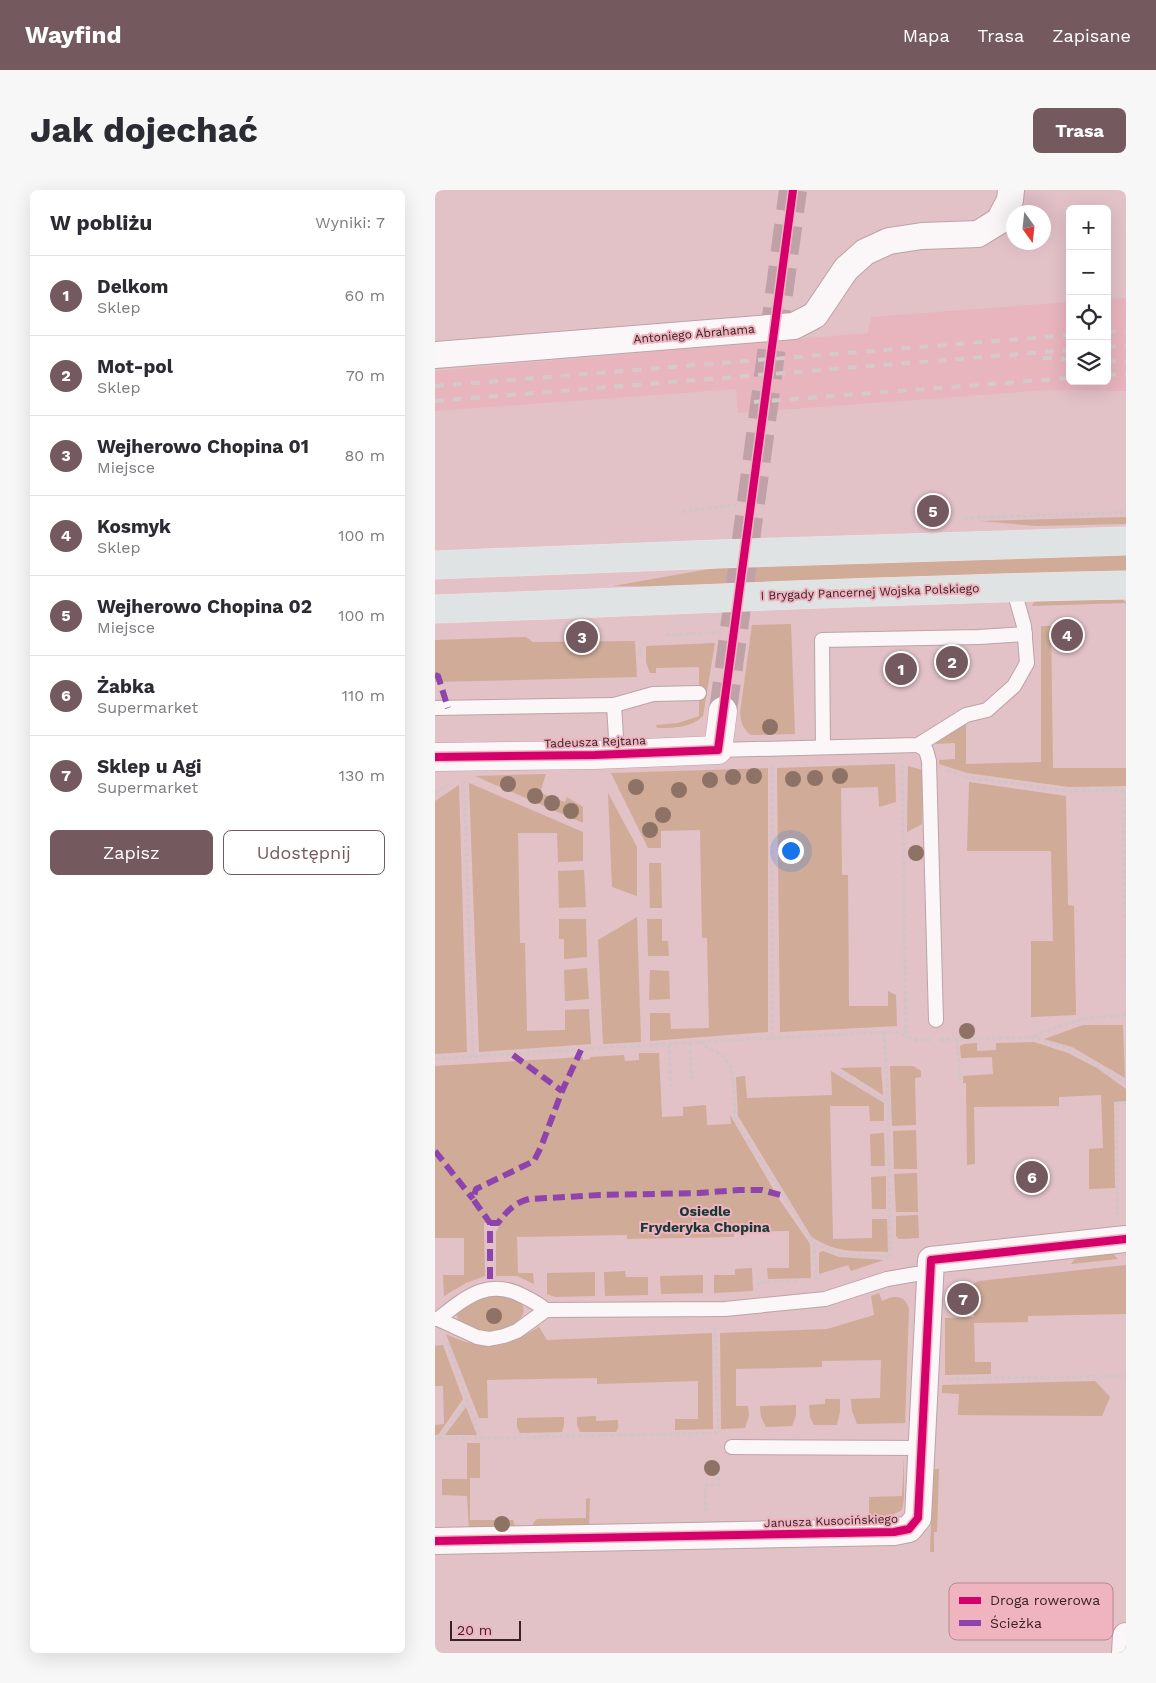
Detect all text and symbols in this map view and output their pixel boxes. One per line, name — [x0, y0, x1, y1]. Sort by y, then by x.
text: Wayfind — [25, 21, 121, 49]
text: Mapa — [903, 25, 950, 46]
text: Trasa — [978, 25, 1024, 46]
text: Zapisane — [1052, 25, 1131, 46]
button: Trasa — [1033, 108, 1126, 153]
text: Jak dojechać — [30, 109, 258, 151]
north arrow — [1006, 205, 1051, 250]
map controls — [1066, 205, 1111, 385]
button: + — [1066, 205, 1111, 250]
text: W pobliżu — [50, 210, 152, 235]
text: Wyniki: 7 — [315, 213, 385, 232]
button: − — [1066, 250, 1111, 295]
text: Delkom — [97, 275, 168, 298]
text: 1 — [63, 286, 69, 305]
text: 60 m — [345, 286, 385, 305]
button: locate — [1066, 295, 1111, 340]
text: Sklep — [97, 298, 141, 317]
street label: Antoniego Abrahama — [633, 322, 755, 346]
button: layers — [1066, 340, 1111, 385]
text: Mot-pol — [97, 355, 173, 378]
text: 2 — [61, 366, 71, 385]
text: 70 m — [346, 366, 385, 385]
text: Sklep — [97, 378, 141, 397]
text: Wejherowo Chopina 01 — [97, 435, 309, 458]
text: 3 — [61, 446, 71, 465]
text: 80 m — [344, 446, 385, 465]
text: Miejsce — [97, 458, 155, 477]
pin: 5 — [917, 492, 949, 530]
text: Kosmyk — [97, 515, 171, 538]
text: 4 — [61, 526, 71, 545]
text: 100 m — [338, 526, 385, 545]
text: Sklep — [97, 538, 141, 557]
street label: I Brygady Pancernej Wojska Polskiego — [760, 581, 980, 603]
text: Wejherowo Chopina 02 — [97, 595, 312, 618]
text: 5 — [61, 606, 71, 625]
text: 100 m — [338, 606, 385, 625]
pin: 4 — [1051, 616, 1083, 654]
text: Miejsce — [97, 618, 155, 637]
pin: 3 — [566, 618, 598, 656]
pin: 2 — [936, 643, 968, 681]
pin: 1 — [885, 650, 917, 688]
text: Żabka — [97, 675, 155, 698]
text: 6 — [61, 686, 71, 705]
text: 110 m — [342, 686, 385, 705]
text: Supermarket — [97, 698, 198, 717]
street label: Tadeusza Rejtana — [544, 733, 646, 751]
text: Sklep u Agi — [97, 755, 201, 778]
text: 7 — [61, 766, 71, 785]
text: 130 m — [339, 766, 385, 785]
text: Supermarket — [97, 778, 198, 797]
button: Zapisz — [50, 830, 213, 875]
button: Udostępnij — [223, 830, 385, 875]
your location — [778, 838, 804, 864]
pin: 6 — [1016, 1158, 1048, 1196]
district label: Osiedle Fryderyka Chopina — [640, 1203, 771, 1235]
pin: 7 — [947, 1280, 979, 1318]
street label: Janusza Kusocińskiego — [764, 1512, 898, 1530]
legend — [949, 1583, 1113, 1640]
text: Droga rowerowa — [990, 1592, 1100, 1608]
text: Ścieżka — [990, 1615, 1042, 1631]
scale bar — [450, 1618, 521, 1641]
text: 20 m — [457, 1622, 492, 1638]

